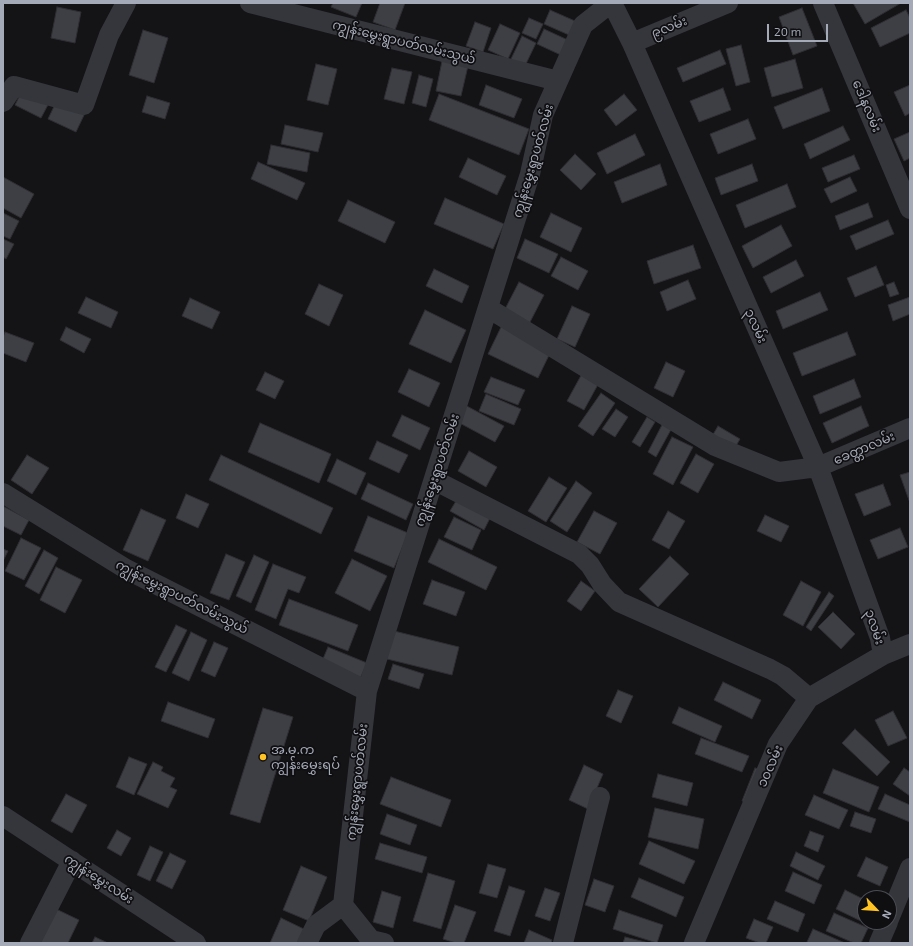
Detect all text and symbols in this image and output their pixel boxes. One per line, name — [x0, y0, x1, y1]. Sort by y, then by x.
street label: ၉လမ်း — [649, 13, 689, 41]
scale bar — [769, 16, 830, 42]
street label: ကျွန်းမွှေးရွာပတ်လမ်းသွယ် — [331, 17, 477, 67]
text: 20 m — [774, 24, 801, 38]
street label: ဒေါနလမ်း — [849, 78, 885, 134]
street label: ကျွန်းမွှေးရွာပတ်လမ်း — [509, 102, 557, 220]
street label: ၃လမ်း — [742, 306, 770, 346]
street label: ကျွန်းမွှေးရွာပတ်လမ်း — [411, 412, 463, 528]
street label: ခေတ္တာလမ်း — [831, 428, 897, 468]
street label: ကျွန်းမွှေးရွာပတ်လမ်းသွယ် — [113, 557, 251, 637]
street label: ၃လမ်း — [862, 607, 888, 647]
street label: ကျွန်းမွှေးရွာပတ်လမ်း — [343, 723, 371, 841]
place label: အ.မ.က ကျွန်းမွှေးရပ် — [271, 742, 340, 773]
street label: ၁၀လမ်း — [754, 743, 786, 789]
marker: အ.မ.က ကျွန်းမွှေးရပ် — [258, 752, 268, 762]
street label: ကျွန်းမွှေးလမ်း — [62, 851, 136, 907]
north arrow — [857, 890, 897, 930]
text: N — [880, 909, 895, 921]

